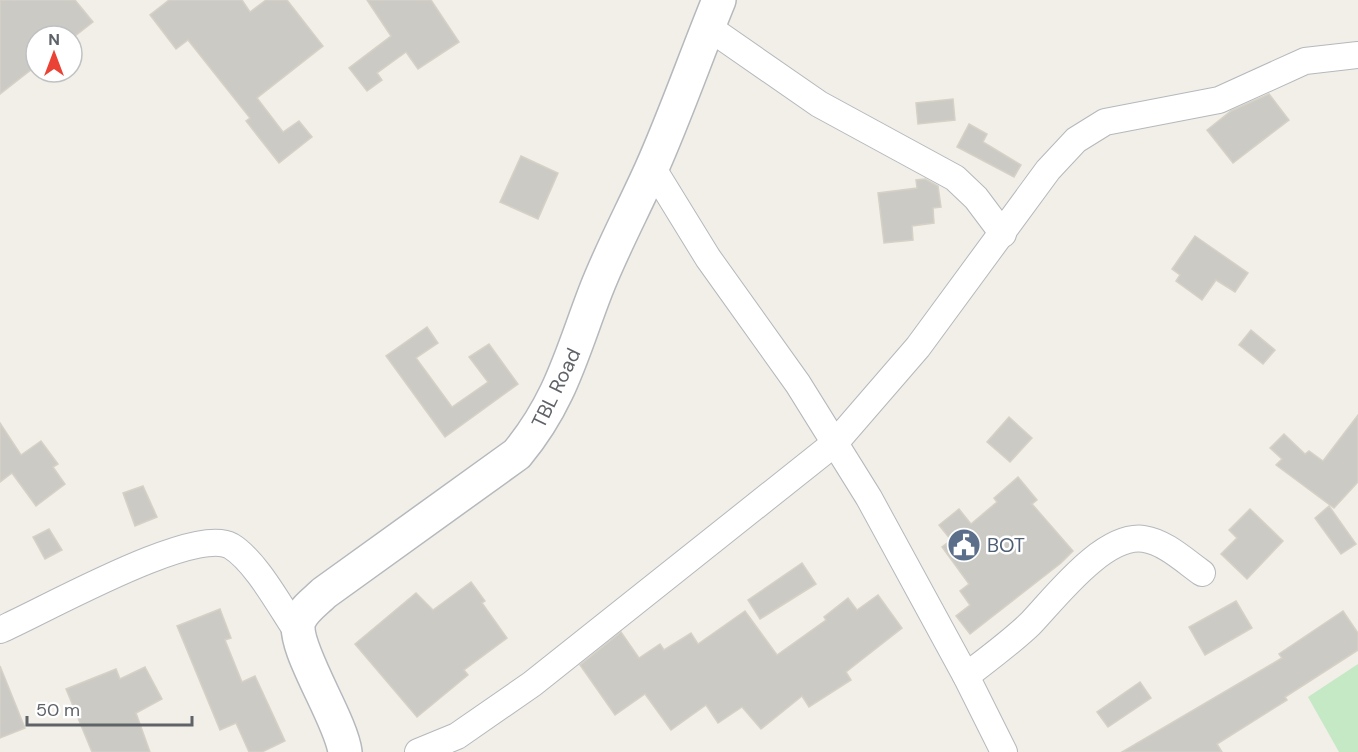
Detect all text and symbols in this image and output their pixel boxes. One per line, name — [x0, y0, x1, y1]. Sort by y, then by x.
north arrow — [24, 24, 84, 84]
text: N — [48, 29, 60, 50]
street label: TBL Road — [526, 344, 586, 432]
public building icon: BOT — [946, 527, 982, 563]
place label: BOT — [987, 532, 1025, 558]
scale bar — [27, 689, 192, 727]
text: 50 m — [36, 698, 80, 722]

